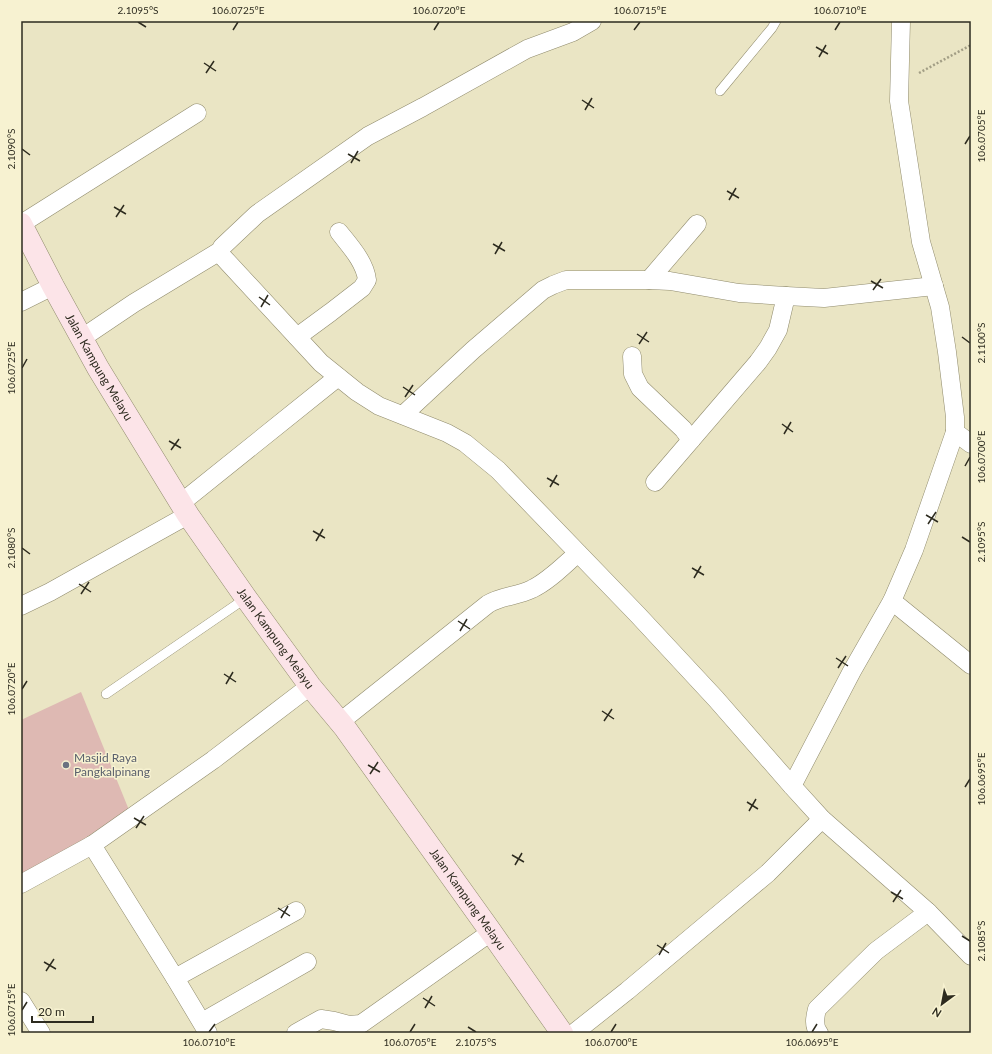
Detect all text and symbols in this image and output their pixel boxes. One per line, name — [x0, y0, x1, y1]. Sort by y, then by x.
text: 2.1095°S — [118, 4, 158, 16]
text: 106.0725°E — [212, 4, 265, 16]
text: 106.0720°E — [413, 4, 466, 16]
text: 106.0715°E — [614, 4, 667, 16]
text: 106.0710°E — [814, 4, 867, 16]
text: 106.0705°E — [975, 109, 987, 162]
text: 2.1090°S — [5, 129, 17, 169]
street label: Jalan Kampung Melayu — [62, 311, 136, 423]
text: 2.1100°S — [975, 323, 987, 363]
text: 106.0725°E — [5, 341, 17, 394]
text: 106.0700°E — [975, 430, 987, 483]
text: 2.1095°S — [975, 522, 987, 562]
text: 2.1080°S — [5, 528, 17, 568]
street label: Jalan Kampung Melayu — [234, 585, 318, 692]
text: 106.0720°E — [5, 662, 17, 715]
place label: Masjid Raya Pangkalpinang — [74, 750, 150, 779]
text: 106.0695°E — [975, 752, 987, 805]
marker: Masjid Raya Pangkalpinang — [61, 760, 71, 770]
street label: Jalan Kampung Melayu — [427, 845, 509, 953]
text: 2.1085°S — [975, 921, 987, 961]
text: 106.0715°E — [5, 983, 17, 1036]
north arrow — [922, 984, 962, 1024]
scale bar — [32, 998, 93, 1024]
text: 20 m — [38, 1004, 65, 1019]
text: N — [929, 1005, 943, 1021]
text: 106.0710°E — [183, 1036, 236, 1048]
text: 106.0705°E — [384, 1036, 437, 1048]
text: 2.1075°S — [456, 1036, 496, 1048]
text: 106.0700°E — [585, 1036, 638, 1048]
text: 106.0695°E — [786, 1036, 839, 1048]

